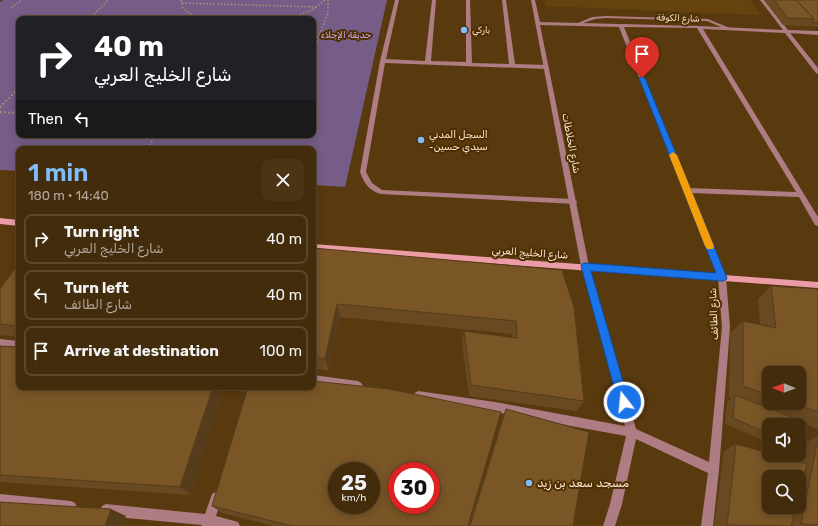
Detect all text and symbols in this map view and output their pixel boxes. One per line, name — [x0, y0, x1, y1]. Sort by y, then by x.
street label: شارع الكوفة — [656, 12, 700, 25]
marker: باركي — [459, 25, 469, 35]
place label: باركي — [472, 25, 490, 37]
text: 40 m — [94, 30, 164, 63]
park label: حديقة الإجلاء — [321, 30, 371, 41]
icon: right — [28, 32, 80, 84]
pin — [625, 37, 659, 78]
icon: arrive — [631, 43, 653, 65]
text: شارع الخليج العربي — [94, 64, 232, 86]
icon: left — [71, 108, 93, 130]
text: Then — [28, 110, 63, 128]
street label: شارع الخلاطات — [558, 112, 583, 175]
place label: السجل المدني -سيدي حسين — [429, 129, 488, 154]
marker: السجل المدني -سيدي حسين — [416, 135, 426, 145]
text: 1 min — [28, 159, 88, 187]
button: close — [262, 159, 304, 201]
text: 180 m · 14:40 — [28, 188, 109, 203]
text: Turn right — [64, 223, 139, 241]
icon: right — [30, 228, 52, 250]
text: 40 m — [266, 230, 302, 248]
text: شارع الخليج العربي — [64, 241, 164, 256]
street label: شارع الخليج العربي — [491, 244, 569, 264]
text: Turn left — [64, 279, 129, 297]
icon: left — [30, 284, 52, 306]
text: 40 m — [266, 286, 302, 304]
street label: شارع الطائف — [707, 288, 722, 340]
text: شارع الطائف — [64, 297, 132, 312]
icon: arrive — [30, 340, 52, 362]
text: Arrive at destination — [64, 342, 219, 360]
text: 100 m — [260, 342, 302, 360]
north arrow — [762, 366, 806, 410]
map controls — [762, 366, 806, 514]
position arrow — [603, 381, 645, 423]
button: sound — [762, 418, 806, 462]
speed limit sign: 30 — [388, 462, 440, 514]
button: search — [762, 470, 806, 514]
text: 25 — [341, 471, 367, 495]
place label: مسجد سعد بن زيد — [537, 476, 629, 491]
marker: مسجد سعد بن زيد — [524, 478, 534, 488]
text: km/h — [342, 492, 366, 504]

